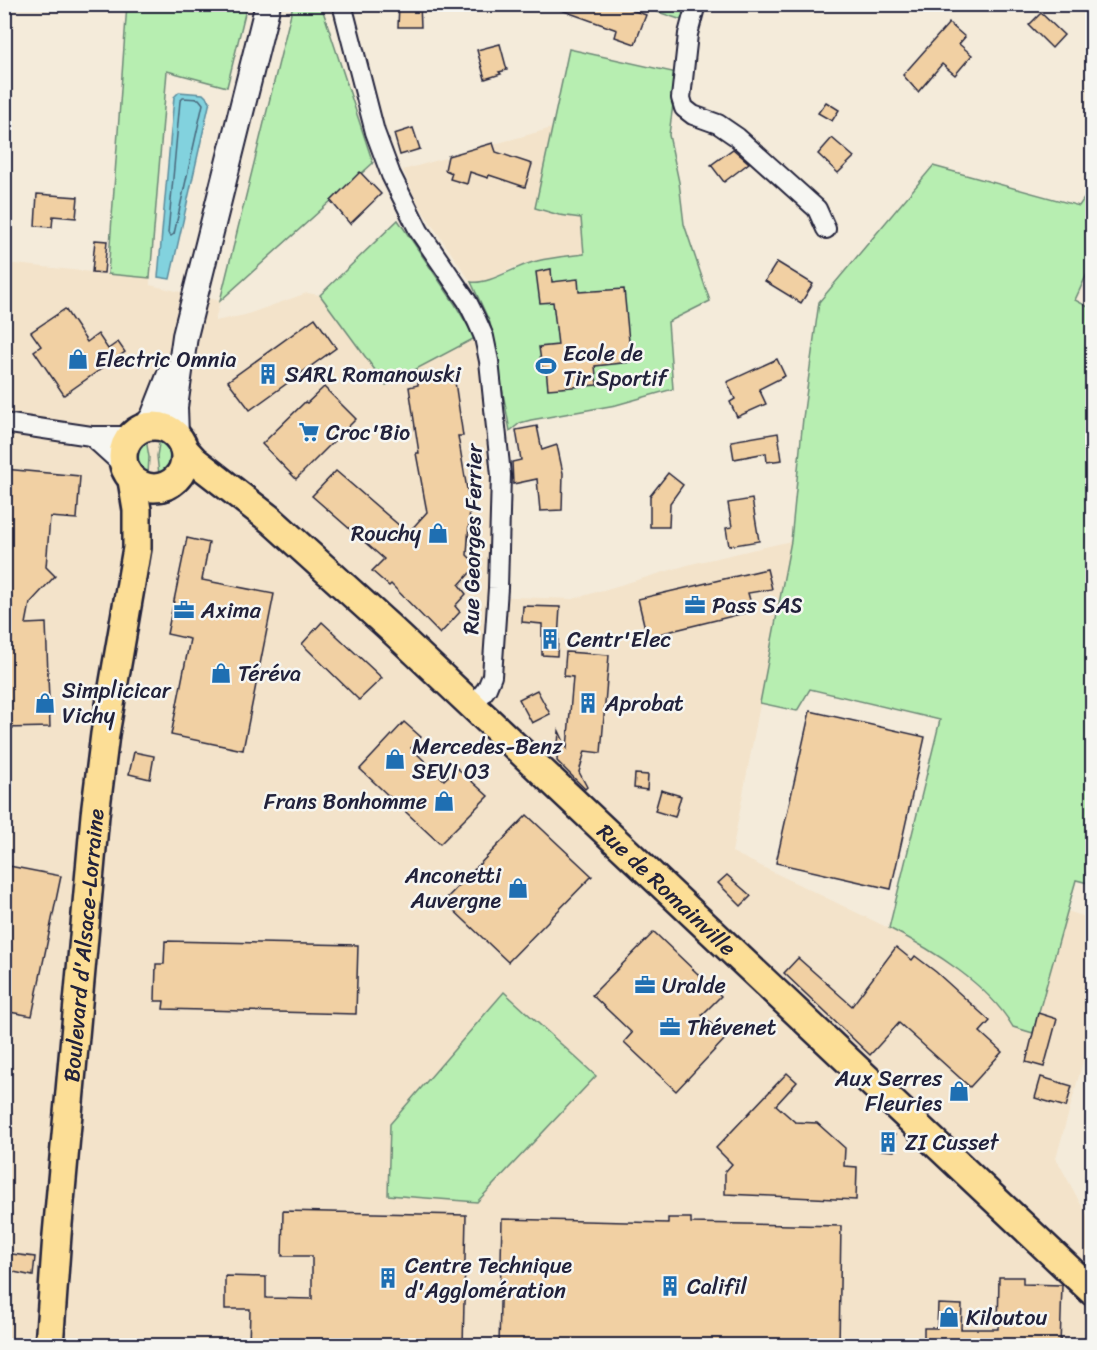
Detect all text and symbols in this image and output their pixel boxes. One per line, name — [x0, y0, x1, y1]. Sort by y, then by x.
place label: Ecole de Tir Sportif — [563, 334, 669, 398]
place label: Electric Omnia — [95, 340, 237, 379]
shop icon: Electric Omnia — [66, 347, 90, 371]
sports icon: Ecole de Tir Sportif — [534, 354, 558, 378]
place label: SARL Romanowski — [285, 355, 462, 394]
building icon: SARL Romanowski — [256, 362, 280, 386]
place label: Croc'Bio — [326, 413, 410, 452]
supermarket icon: Croc'Bio — [297, 420, 321, 444]
street label: Rue Georges Ferrier — [451, 442, 494, 635]
place label: Rouchy — [351, 514, 422, 553]
shop icon: Rouchy — [426, 521, 450, 545]
place label: Pass SAS — [712, 586, 803, 625]
place label: Axima — [200, 591, 262, 630]
office icon: Pass SAS — [683, 593, 707, 617]
office icon: Axima — [172, 598, 196, 622]
place label: Centr'Elec — [567, 620, 672, 659]
building icon: Centr'Elec — [538, 627, 562, 651]
place label: Téréva — [238, 654, 301, 693]
shop icon: Téréva — [209, 661, 233, 685]
place label: Simplicicar Vichy — [62, 671, 172, 735]
place label: Aprobat — [604, 684, 684, 723]
shop icon: Simplicicar Vichy — [33, 691, 57, 715]
building icon: Aprobat — [576, 691, 600, 715]
place label: Mercedes-Benz SEVI 03 — [412, 727, 563, 791]
shop icon: Mercedes-Benz SEVI 03 — [383, 747, 407, 771]
place label: Frans Bonhomme — [264, 782, 427, 821]
shop icon: Frans Bonhomme — [432, 789, 456, 813]
street label: Boulevard d'Alsace-Lorraine — [52, 806, 116, 1084]
street label: Rue de Romainville — [587, 814, 746, 966]
place label: Anconetti Auvergne — [404, 856, 502, 920]
shop icon: Anconetti Auvergne — [506, 876, 530, 900]
place label: Uralde — [662, 966, 726, 1005]
office icon: Uralde — [633, 973, 657, 997]
place label: Thévenet — [687, 1008, 777, 1047]
office icon: Thévenet — [658, 1015, 682, 1039]
place label: Aux Serres Fleuries — [834, 1059, 943, 1123]
shop icon: Aux Serres Fleuries — [947, 1079, 971, 1103]
place label: ZI Cusset — [905, 1123, 1000, 1162]
building icon: ZI Cusset — [876, 1130, 900, 1154]
place label: Centre Technique d'Agglomération — [405, 1246, 572, 1310]
building icon: Centre Technique d'Agglomération — [376, 1266, 400, 1290]
place label: Califil — [687, 1267, 747, 1306]
building icon: Califil — [658, 1274, 682, 1298]
place label: Kiloutou — [966, 1298, 1047, 1337]
shop icon: Kiloutou — [937, 1305, 961, 1329]

